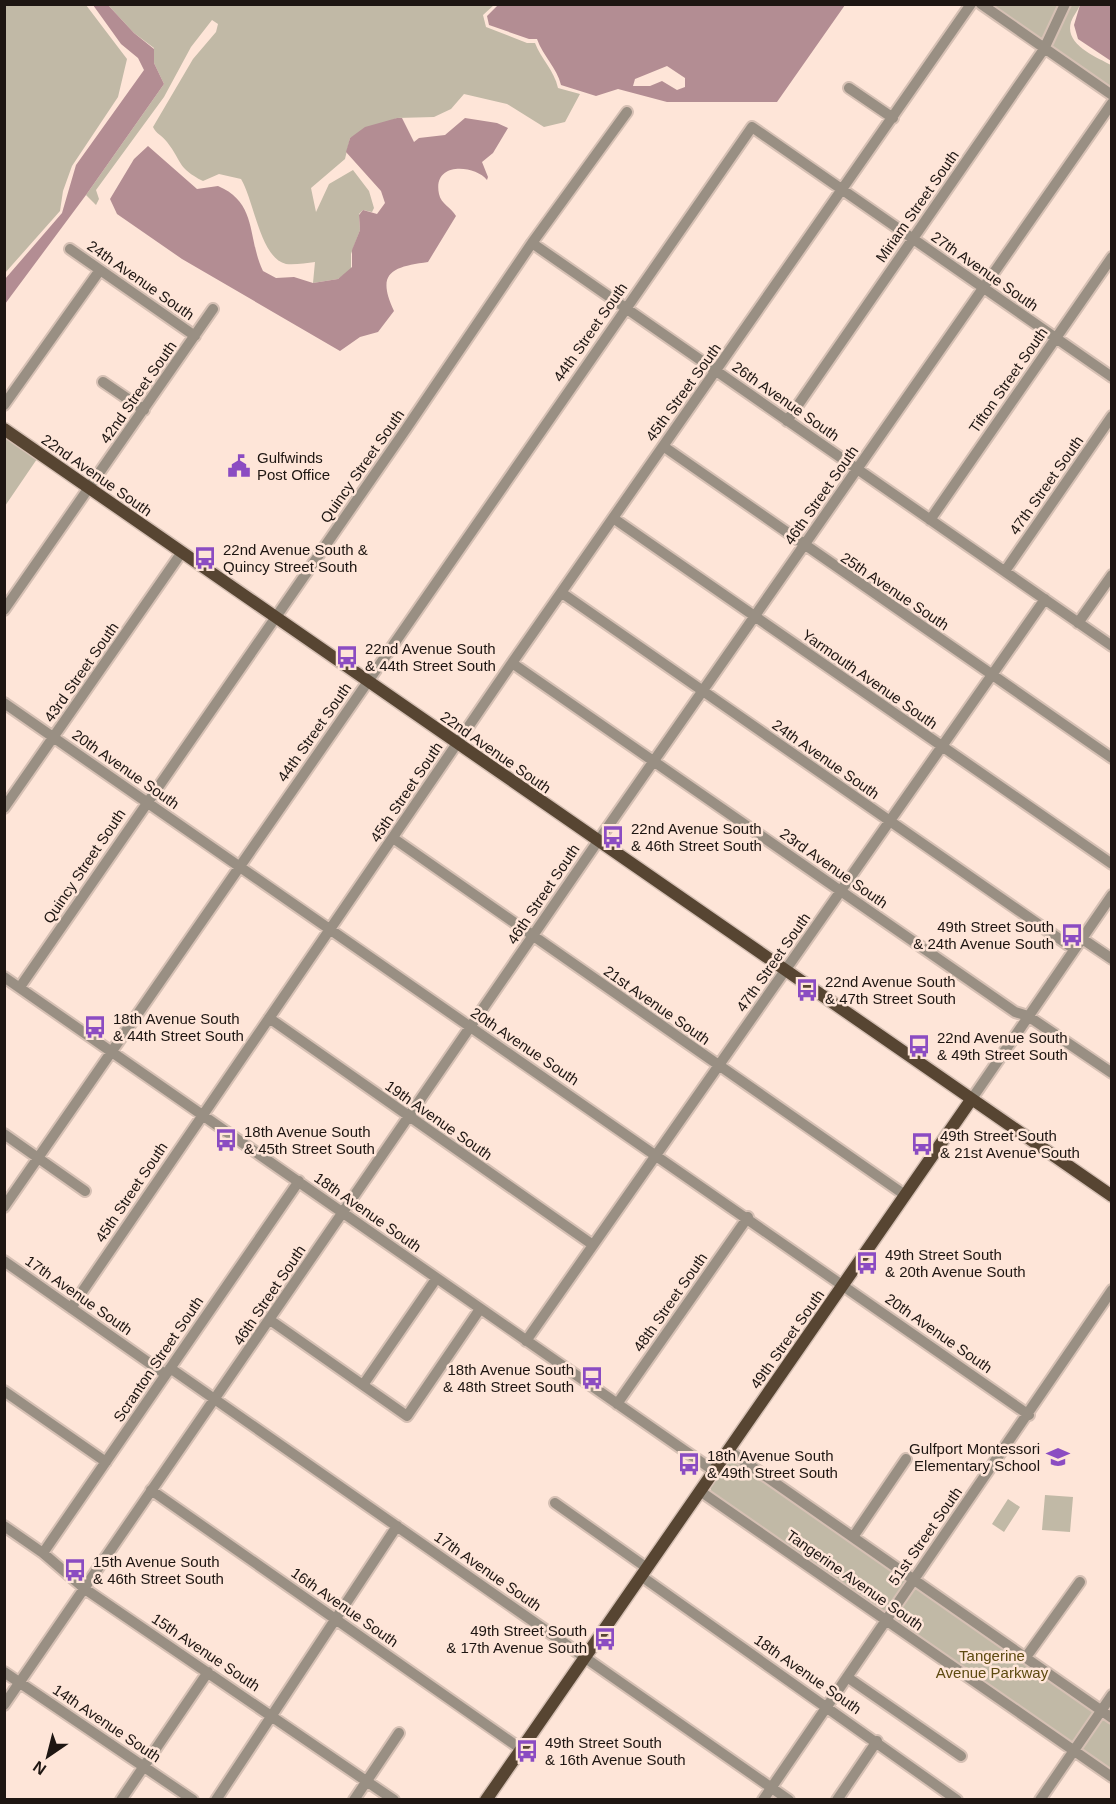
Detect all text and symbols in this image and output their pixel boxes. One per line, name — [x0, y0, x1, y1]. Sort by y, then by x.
street label: Miriam Street South — [872, 147, 962, 265]
street label: 27th Avenue South — [928, 228, 1042, 314]
street label: 24th Avenue South — [84, 237, 198, 323]
street label: 44th Street South — [550, 279, 630, 385]
street label: Tifton Street South — [965, 324, 1051, 436]
street label: 42nd Street South — [96, 338, 180, 446]
street label: 45th Street South — [642, 340, 724, 444]
street label: 26th Avenue South — [729, 358, 843, 444]
street label: Quincy Street South — [317, 406, 407, 526]
street label: 22nd Avenue South — [39, 431, 155, 519]
street label: 47th Street South — [1006, 432, 1086, 538]
street label: 46th Street South — [781, 442, 861, 548]
place label: Gulfwinds Post Office — [257, 449, 330, 483]
public building icon: Gulfwinds Post Office — [226, 453, 252, 479]
place label: 22nd Avenue South & Quincy Street South — [223, 541, 368, 575]
bus stop icon: 22nd Avenue South & Quincy Street South — [192, 545, 218, 571]
street label: 25th Avenue South — [838, 549, 952, 633]
street label: 43rd Street South — [40, 619, 122, 725]
street label: Yarmouth Avenue South — [799, 626, 941, 732]
place label: 22nd Avenue South & 44th Street South — [365, 640, 496, 674]
bus stop icon: 22nd Avenue South & 44th Street South — [334, 644, 360, 670]
street label: 44th Street South — [274, 679, 354, 785]
street label: 22nd Avenue South — [438, 708, 554, 796]
street label: 24th Avenue South — [769, 716, 883, 802]
street label: 20th Avenue South — [69, 726, 183, 812]
street label: 45th Street South — [366, 739, 446, 845]
street label: Quincy Street South — [39, 806, 129, 926]
place label: 22nd Avenue South & 46th Street South — [631, 820, 762, 854]
bus stop icon: 22nd Avenue South & 46th Street South — [600, 824, 626, 850]
street label: 23rd Avenue South — [777, 825, 891, 911]
street label: 46th Street South — [503, 841, 583, 947]
street label: 47th Street South — [733, 909, 813, 1015]
place label: 49th Street South & 24th Avenue South — [913, 918, 1054, 952]
bus stop icon: 49th Street South & 24th Avenue South — [1059, 922, 1085, 948]
street label: 21st Avenue South — [601, 962, 713, 1048]
place label: 22nd Avenue South & 47th Street South — [825, 973, 956, 1007]
bus stop icon: 22nd Avenue South & 47th Street South — [794, 977, 820, 1003]
street label: 20th Avenue South — [468, 1004, 582, 1088]
place label: 18th Avenue South & 44th Street South — [113, 1010, 244, 1044]
bus stop icon: 18th Avenue South & 44th Street South — [82, 1014, 108, 1040]
place label: 22nd Avenue South & 49th Street South — [937, 1029, 1068, 1063]
bus stop icon: 22nd Avenue South & 49th Street South — [906, 1033, 932, 1059]
street label: 19th Avenue South — [382, 1077, 496, 1163]
place label: 18th Avenue South & 45th Street South — [244, 1123, 375, 1157]
bus stop icon: 18th Avenue South & 45th Street South — [213, 1127, 239, 1153]
place label: 49th Street South & 21st Avenue South — [940, 1127, 1080, 1161]
bus stop icon: 49th Street South & 21st Avenue South — [909, 1131, 935, 1157]
street label: 45th Street South — [91, 1139, 171, 1245]
street label: 18th Avenue South — [311, 1169, 425, 1255]
street label: 46th Street South — [229, 1242, 309, 1348]
place label: 49th Street South & 20th Avenue South — [885, 1246, 1026, 1280]
street label: 48th Street South — [630, 1249, 710, 1355]
bus stop icon: 49th Street South & 20th Avenue South — [854, 1250, 880, 1276]
street label: 17th Avenue South — [22, 1252, 136, 1338]
street label: 49th Street South — [747, 1286, 827, 1392]
street label: 20th Avenue South — [882, 1290, 996, 1376]
street label: Scranton Street South — [110, 1293, 206, 1425]
place label: 18th Avenue South & 48th Street South — [443, 1361, 574, 1395]
bus stop icon: 18th Avenue South & 48th Street South — [579, 1365, 605, 1391]
place label: Gulfport Montessori Elementary School — [909, 1440, 1040, 1474]
school or university icon: Gulfport Montessori Elementary School — [1045, 1444, 1071, 1470]
place label: 18th Avenue South & 49th Street South — [707, 1447, 838, 1481]
bus stop icon: 18th Avenue South & 49th Street South — [676, 1451, 702, 1477]
street label: 51st Street South — [885, 1484, 965, 1588]
street label: Tangerine Avenue South — [783, 1526, 927, 1634]
street label: 17th Avenue South — [431, 1528, 545, 1614]
place label: 15th Avenue South & 46th Street South — [93, 1553, 224, 1587]
bus stop icon: 15th Avenue South & 46th Street South — [62, 1557, 88, 1583]
street label: 16th Avenue South — [288, 1564, 402, 1650]
street label: 15th Avenue South — [149, 1610, 263, 1694]
place label: 49th Street South & 17th Avenue South — [446, 1622, 587, 1656]
bus stop icon: 49th Street South & 17th Avenue South — [592, 1626, 618, 1652]
street label: 18th Avenue South — [751, 1631, 865, 1717]
park label: Tangerine Avenue Parkway — [936, 1647, 1049, 1681]
street label: 14th Avenue South — [50, 1681, 164, 1765]
north arrow — [18, 1726, 78, 1786]
place label: 49th Street South & 16th Avenue South — [545, 1734, 686, 1768]
bus stop icon: 49th Street South & 16th Avenue South — [514, 1738, 540, 1764]
text: N — [30, 1758, 49, 1778]

